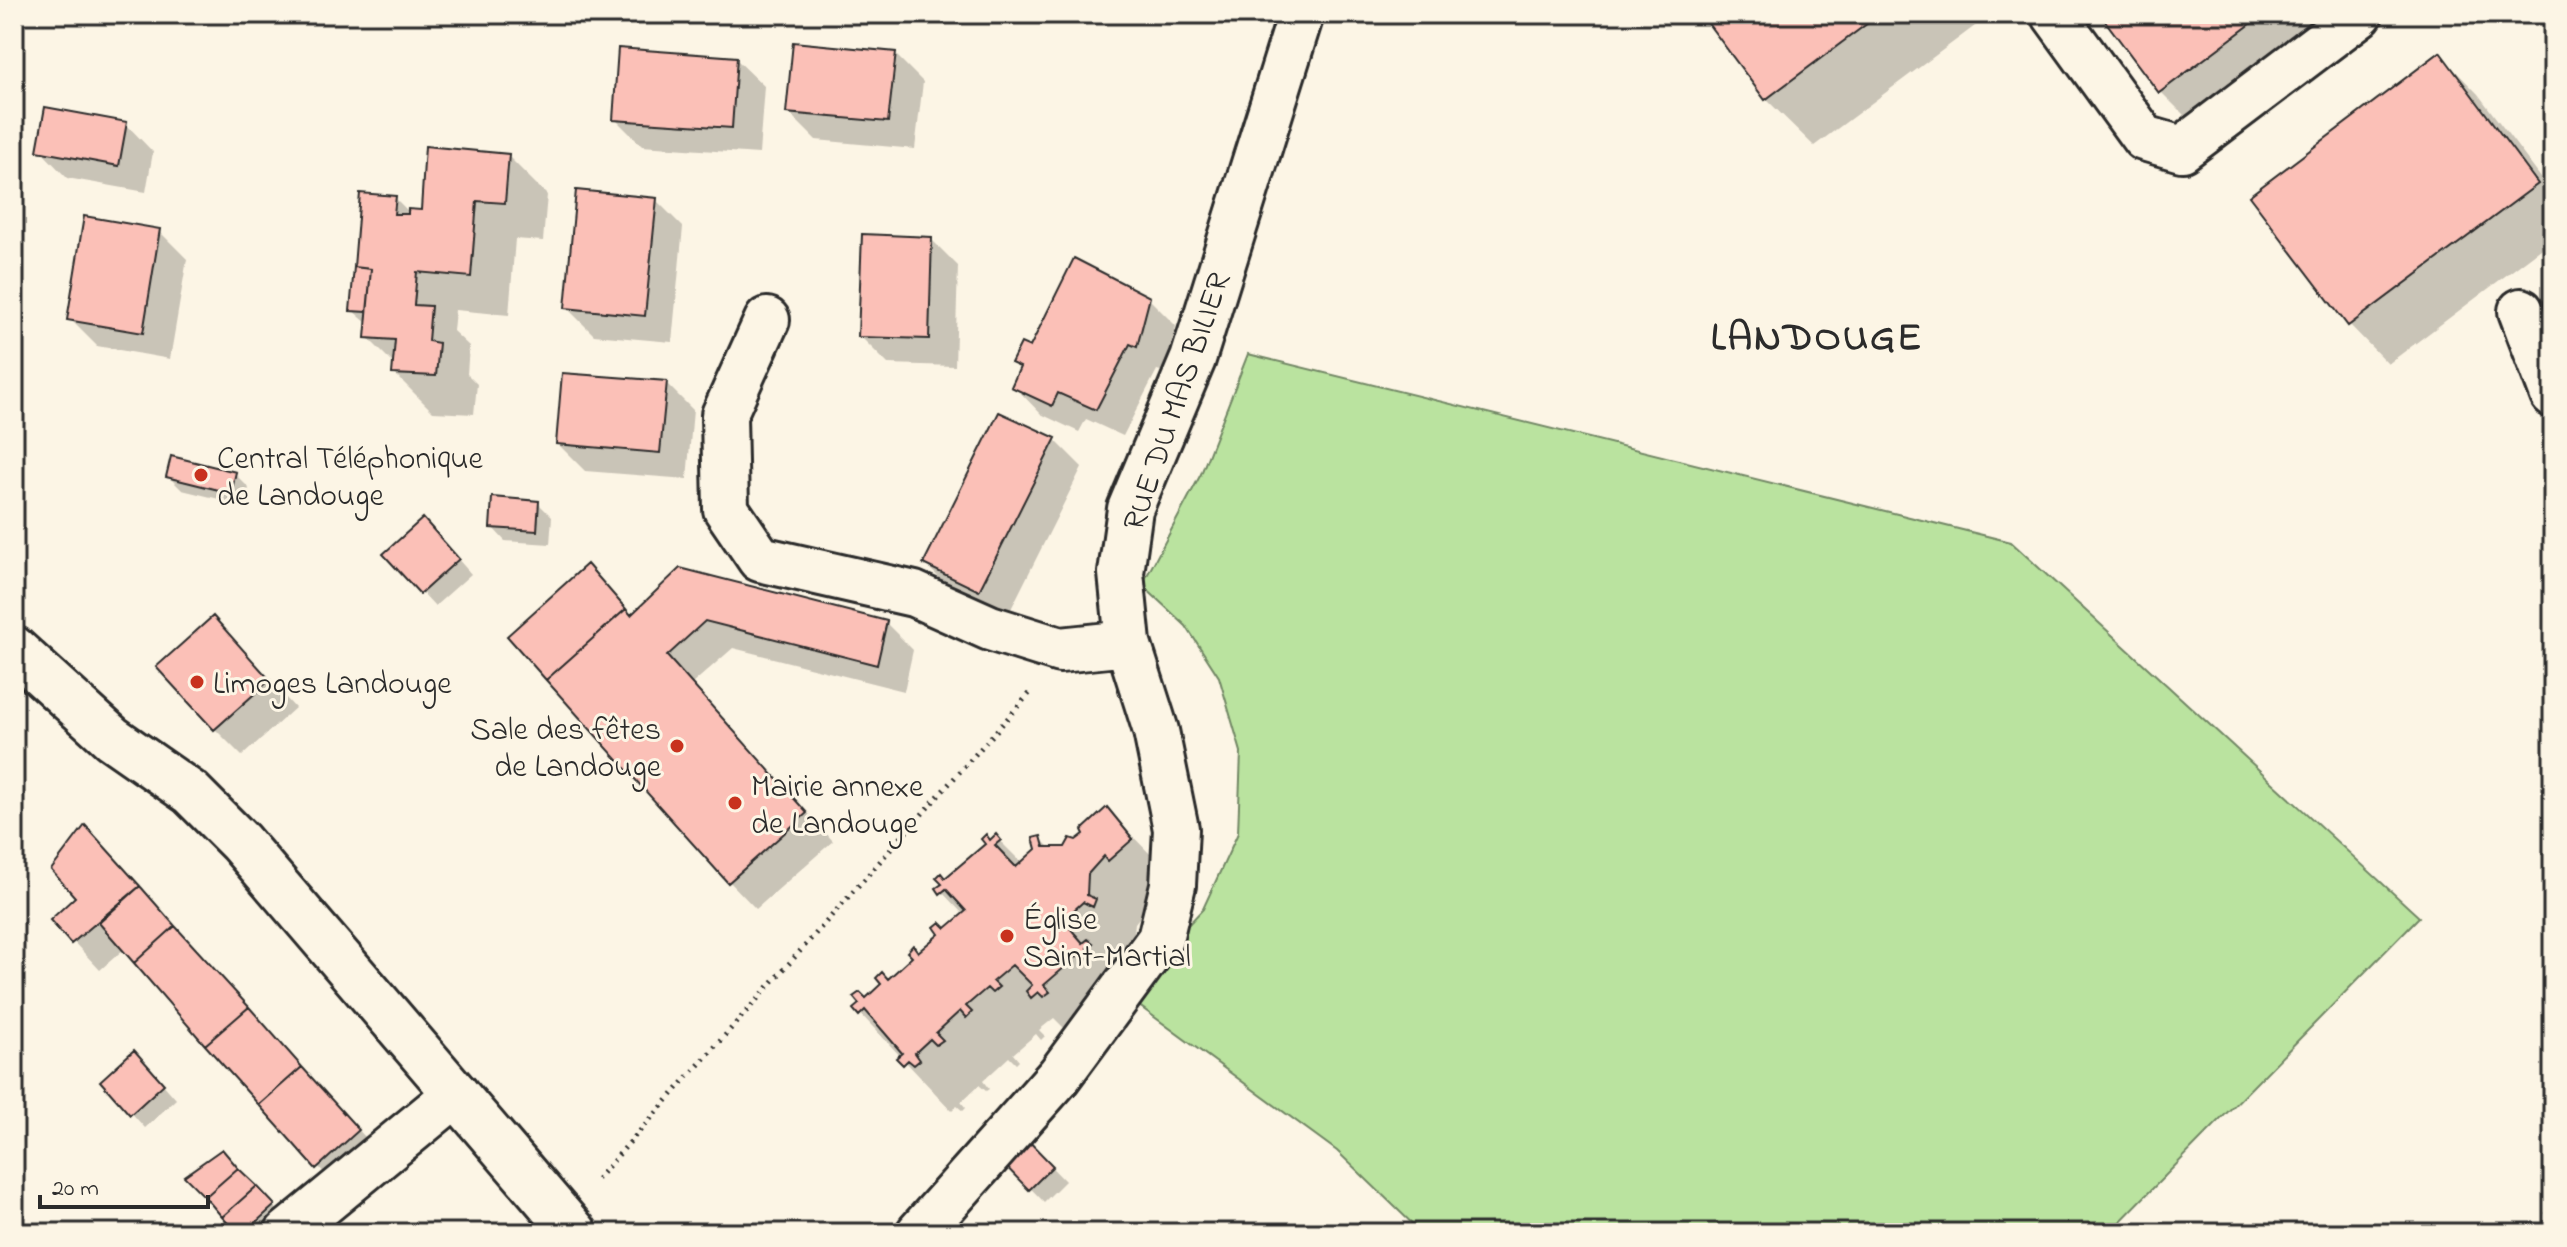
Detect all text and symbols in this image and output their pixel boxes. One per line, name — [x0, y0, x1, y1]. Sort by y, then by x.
street label: RUE DU MAS BILIER — [1112, 266, 1245, 538]
district label: LANDOUGE — [1711, 310, 1923, 369]
place label: Central Téléphonique de Landouge — [217, 437, 483, 521]
marker: Central Téléphonique de Landouge — [192, 466, 210, 484]
place label: Limoges Landouge — [213, 662, 452, 709]
marker: Limoges Landouge — [188, 673, 206, 691]
place label: Sale des fêtes de Landouge — [470, 708, 662, 792]
marker: Sale des fêtes de Landouge — [668, 737, 686, 755]
place label: Mairie annexe de Landouge — [751, 765, 924, 849]
marker: Mairie annexe de Landouge — [726, 794, 744, 812]
place label: Église Saint-Martial — [1023, 898, 1191, 982]
marker: Église Saint-Martial — [998, 927, 1016, 945]
scale bar — [40, 1159, 208, 1209]
text: 20 m — [52, 1172, 99, 1207]

